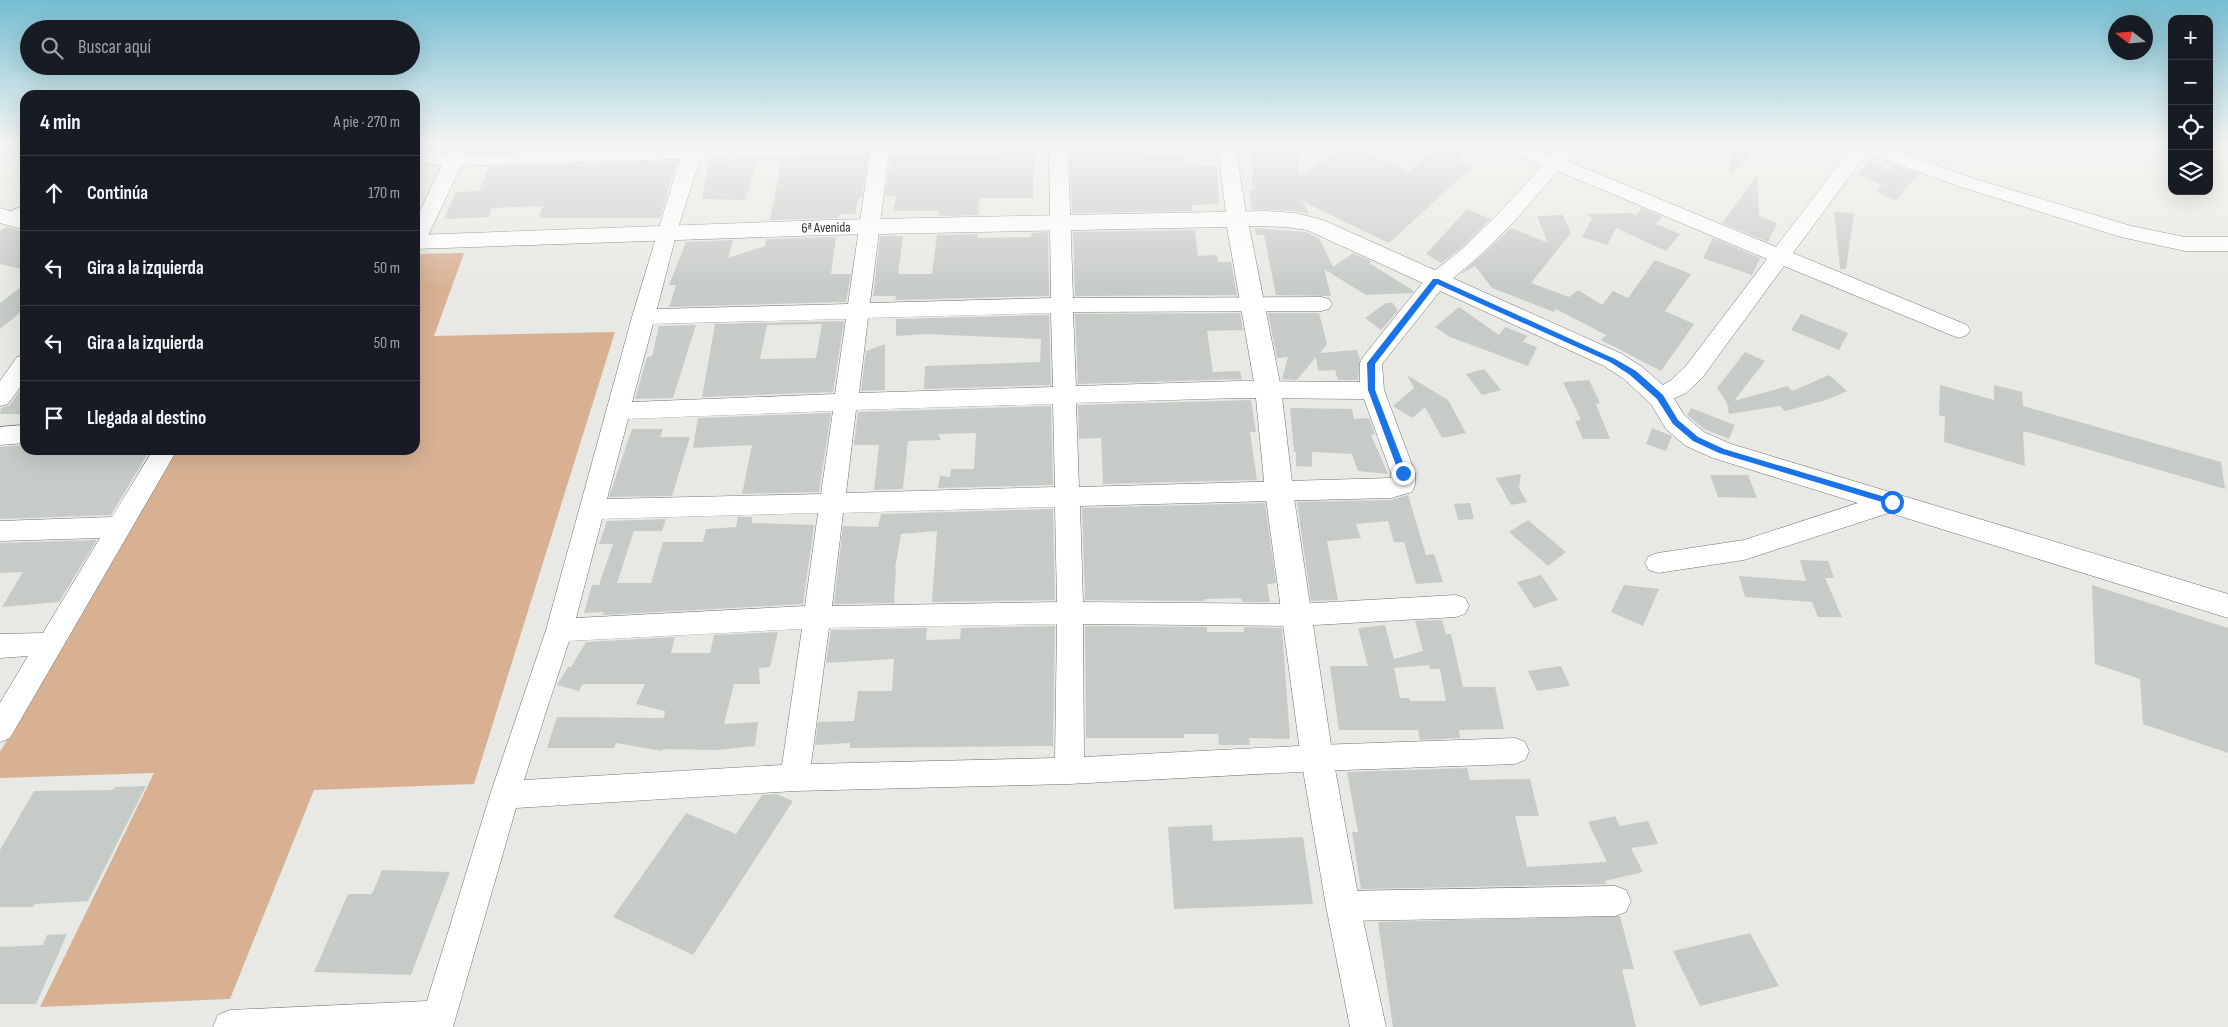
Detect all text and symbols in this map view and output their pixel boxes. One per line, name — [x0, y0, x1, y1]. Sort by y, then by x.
north arrow — [2108, 15, 2153, 60]
map controls — [2168, 15, 2213, 195]
button: + — [2168, 15, 2213, 60]
search box — [20, 20, 420, 75]
icon: search — [38, 34, 66, 62]
text: Buscar aquí — [78, 36, 151, 59]
button: − — [2168, 60, 2213, 105]
button: locate — [2168, 105, 2213, 150]
text: 4 min — [40, 110, 81, 135]
text: A pie · 270 m — [333, 113, 400, 132]
button: layers — [2168, 150, 2213, 195]
icon: ahead — [40, 179, 68, 207]
text: Continúa — [87, 182, 148, 205]
text: 170 m — [368, 184, 400, 203]
street label: 6ª Avenida — [801, 219, 851, 236]
icon: left — [40, 254, 68, 282]
text: Gira a la izquierda — [87, 257, 204, 280]
text: 50 m — [374, 259, 400, 278]
icon: left — [40, 329, 68, 357]
text: Gira a la izquierda — [87, 332, 204, 355]
text: 50 m — [374, 334, 400, 353]
icon: arrive — [40, 404, 68, 432]
text: Llegada al destino — [87, 407, 206, 430]
route end — [1392, 462, 1415, 485]
route start — [1881, 491, 1904, 514]

